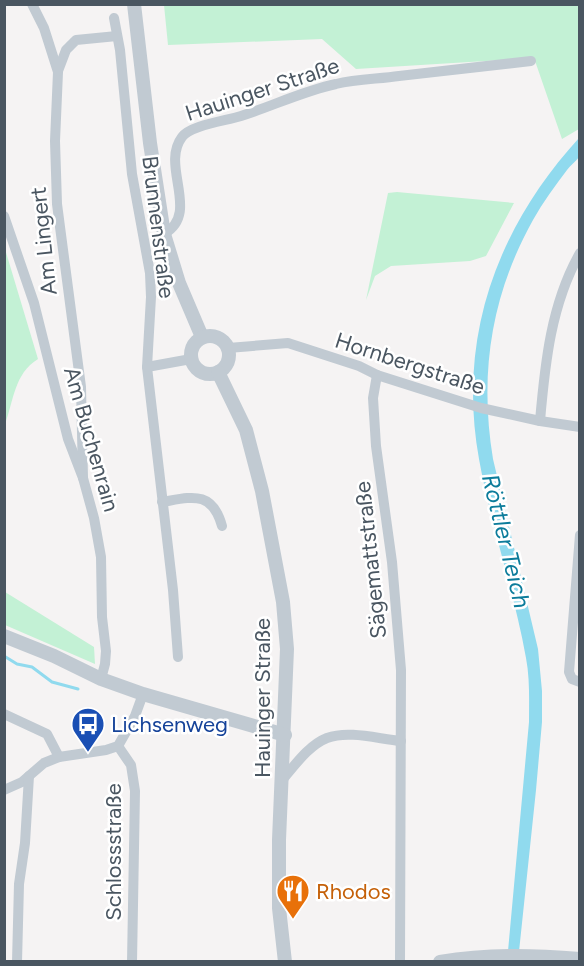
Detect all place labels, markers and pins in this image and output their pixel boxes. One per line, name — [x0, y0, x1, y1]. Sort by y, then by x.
bus stop icon: Lichsenweg — [70, 706, 106, 753]
place label: Lichsenweg — [111, 711, 228, 738]
restaurant icon: Rhodos — [275, 873, 311, 920]
place label: Rhodos — [316, 878, 391, 905]

